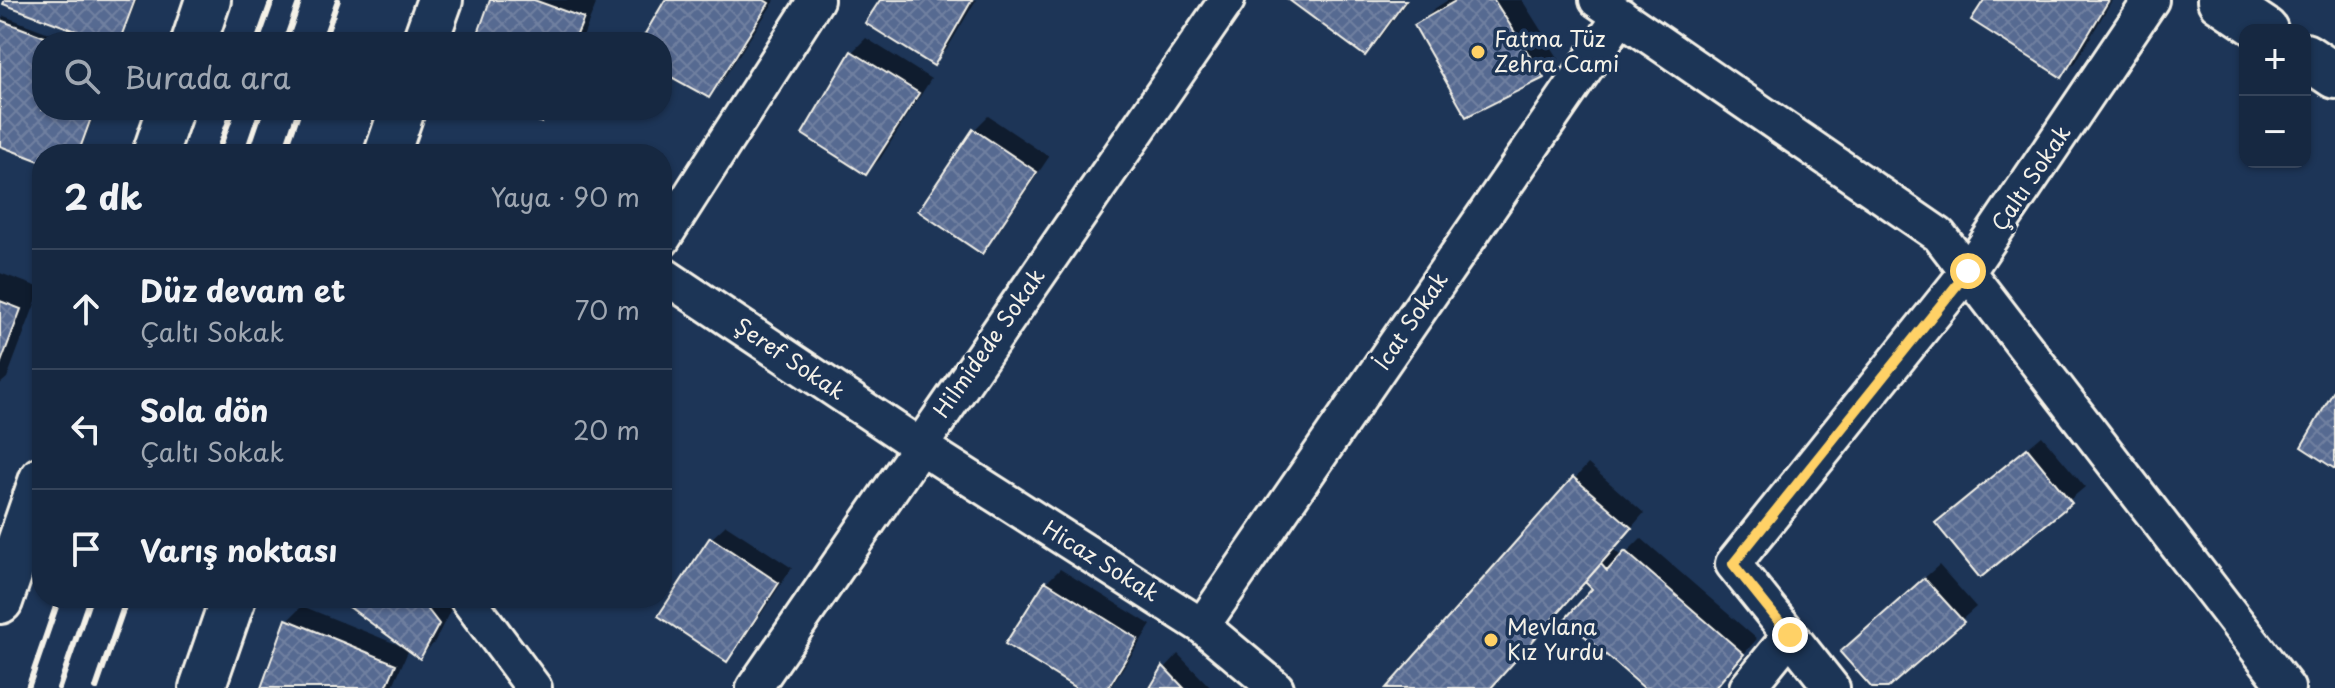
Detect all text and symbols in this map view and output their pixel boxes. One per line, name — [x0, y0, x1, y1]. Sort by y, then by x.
place label: Fatma Tüz Zehra Cami — [1494, 21, 1619, 79]
map controls — [2239, 24, 2311, 168]
button: + — [2239, 24, 2311, 96]
search box — [32, 32, 672, 120]
marker: Fatma Tüz Zehra Cami — [1469, 43, 1487, 61]
icon: search — [60, 54, 104, 98]
text: Burada ara — [124, 54, 290, 99]
button: − — [2239, 96, 2311, 168]
street label: Çaltı Sokak — [1982, 117, 2078, 237]
text: 2 dk — [64, 170, 142, 222]
text: Yaya · 90 m — [490, 177, 640, 216]
route start — [1950, 253, 1986, 289]
street label: Hilmidede Sokak — [924, 260, 1052, 424]
street label: İcat Sokak — [1365, 264, 1455, 376]
text: Düz devam et — [140, 267, 345, 312]
icon: ahead — [64, 287, 108, 331]
text: 70 m — [575, 290, 640, 329]
street label: Şeref Sokak — [729, 309, 853, 407]
text: Çaltı Sokak — [140, 312, 284, 351]
text: Sola dön — [140, 387, 269, 432]
icon: left — [64, 407, 108, 451]
text: 20 m — [573, 410, 640, 449]
text: Çaltı Sokak — [140, 432, 284, 471]
street label: Hicaz Sokak — [1037, 511, 1167, 609]
icon: arrive — [64, 527, 108, 571]
text: Varış noktası — [140, 527, 337, 572]
place label: Mevlana Kız Yurdu — [1507, 609, 1604, 667]
route end — [1772, 617, 1808, 653]
marker: Mevlana Kız Yurdu — [1482, 631, 1500, 649]

